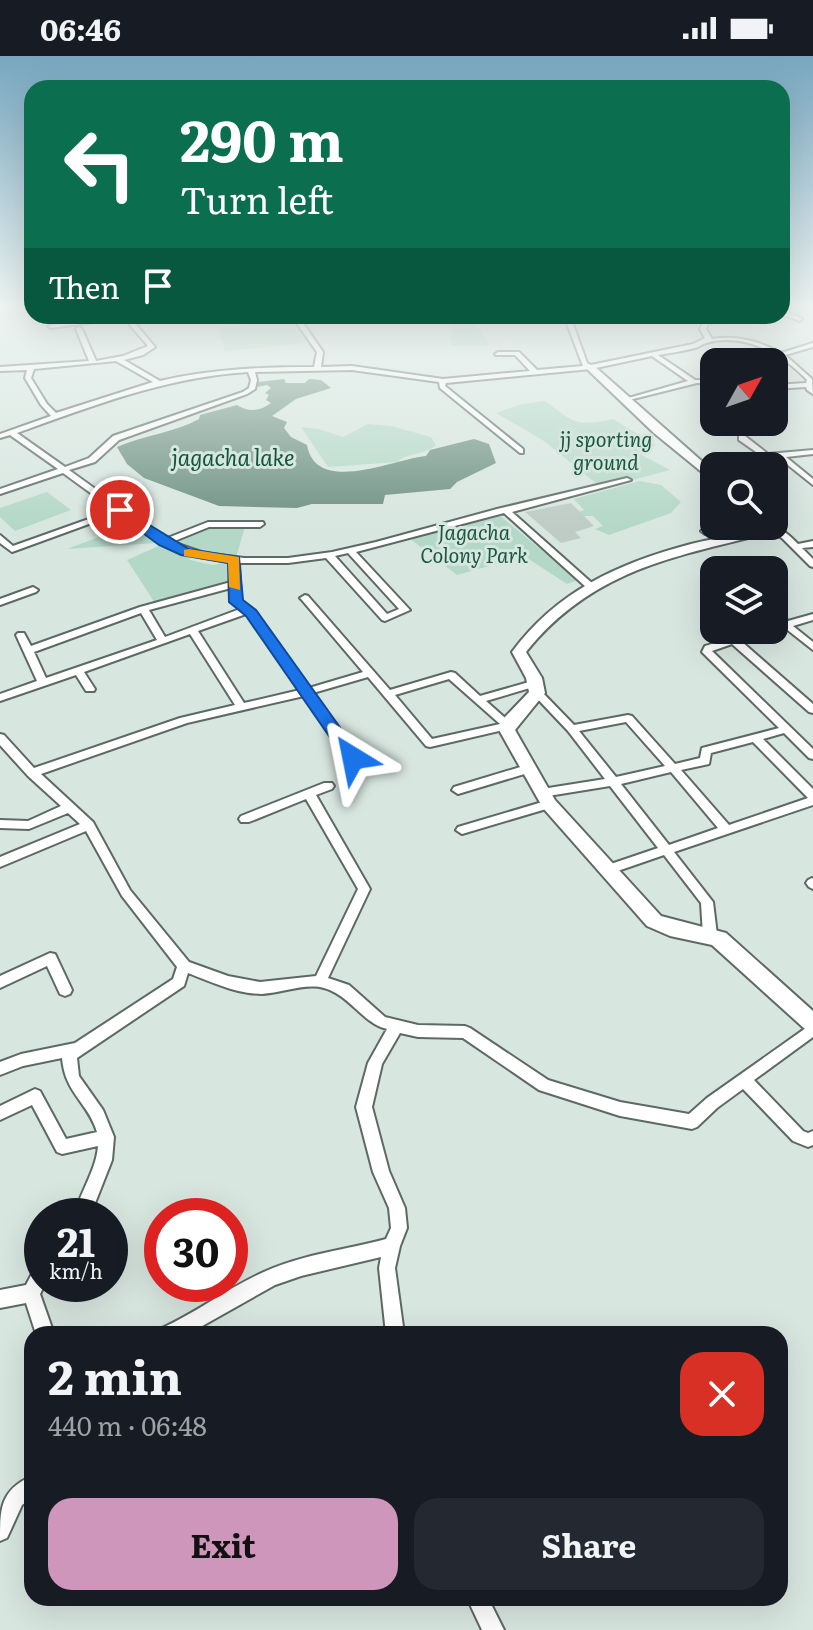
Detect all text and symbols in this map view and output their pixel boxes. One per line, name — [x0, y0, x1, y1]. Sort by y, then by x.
text: 06:46 — [40, 6, 121, 50]
text: 290 m — [180, 96, 344, 179]
icon: left — [48, 112, 152, 216]
text: Turn left — [180, 172, 334, 225]
text: Then — [48, 264, 120, 308]
icon: arrive — [136, 264, 180, 308]
north arrow — [700, 348, 788, 436]
map controls — [700, 348, 788, 644]
park label: jj sporting ground — [559, 423, 652, 476]
water label: jagacha lake — [170, 440, 295, 473]
button: search — [700, 452, 788, 540]
pin — [86, 476, 154, 544]
icon: arrive — [98, 488, 142, 532]
park label: Jagacha Colony Park — [420, 516, 528, 569]
button: layers — [700, 556, 788, 644]
position arrow — [311, 716, 395, 800]
speed limit sign: 30 — [144, 1198, 248, 1302]
text: 21 — [57, 1210, 95, 1269]
text: km/h — [49, 1255, 103, 1285]
text: 2 min — [48, 1339, 182, 1410]
button: close — [680, 1352, 764, 1436]
text: 440 m · 06:48 — [48, 1405, 207, 1444]
button: Exit — [48, 1498, 398, 1590]
button: Share — [414, 1498, 764, 1590]

